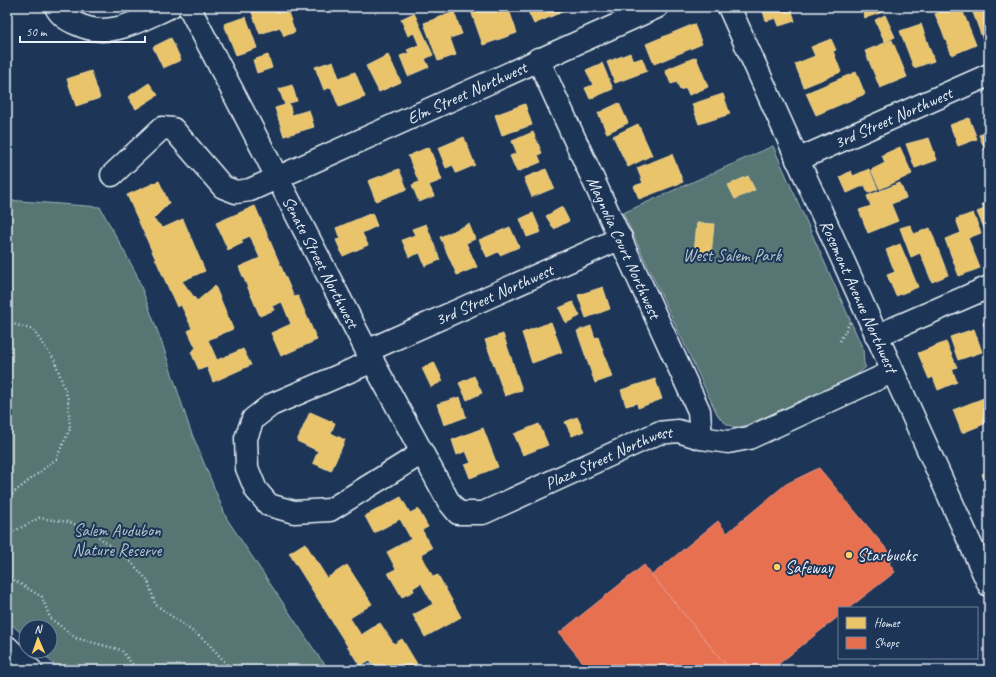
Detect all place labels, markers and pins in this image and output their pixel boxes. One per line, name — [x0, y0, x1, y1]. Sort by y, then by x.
place label: Starbucks — [857, 545, 919, 566]
marker: Starbucks — [844, 550, 854, 560]
place label: Safeway — [785, 557, 834, 578]
marker: Safeway — [772, 562, 782, 572]

